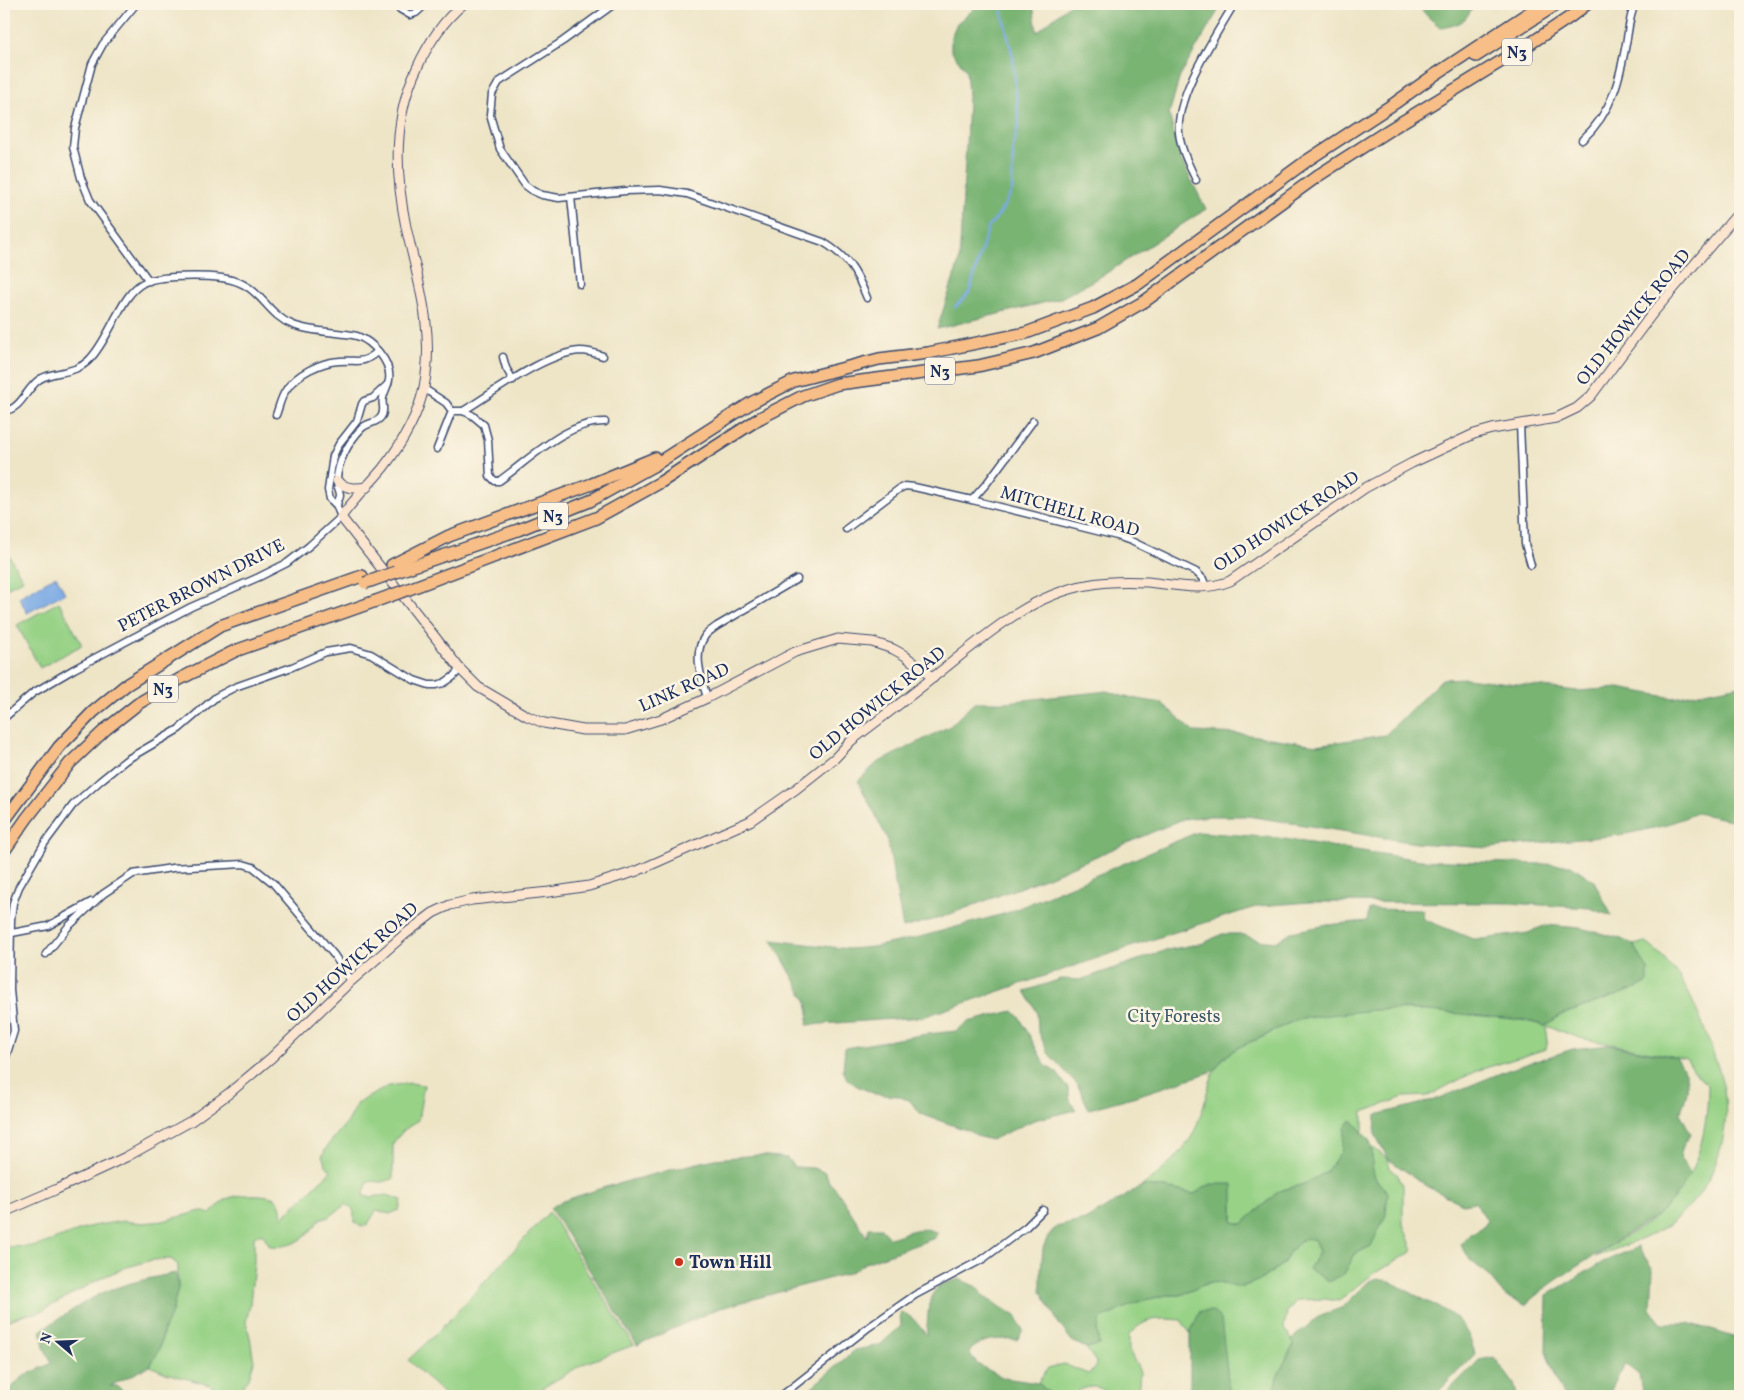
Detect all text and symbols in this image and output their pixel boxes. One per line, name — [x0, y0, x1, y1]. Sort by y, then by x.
road number: N3 — [1502, 38, 1532, 66]
street label: OLD HOWICK ROAD — [1571, 244, 1697, 392]
road number: N3 — [925, 358, 955, 384]
street label: OLD HOWICK ROAD — [1209, 466, 1365, 579]
street label: MITCHELL ROAD — [997, 481, 1142, 544]
road number: N3 — [538, 502, 568, 530]
street label: PETER BROWN DRIVE — [114, 533, 290, 639]
street label: OLD HOWICK ROAD — [804, 641, 952, 767]
street label: LINK ROAD — [635, 657, 734, 719]
road number: N3 — [148, 676, 178, 702]
street label: OLD HOWICK ROAD — [282, 897, 424, 1029]
park label: City Forests — [1128, 1005, 1220, 1030]
place label: Town Hill — [689, 1251, 772, 1276]
marker: Town Hill — [673, 1256, 685, 1268]
north arrow — [32, 1318, 82, 1368]
text: N — [36, 1330, 58, 1346]

